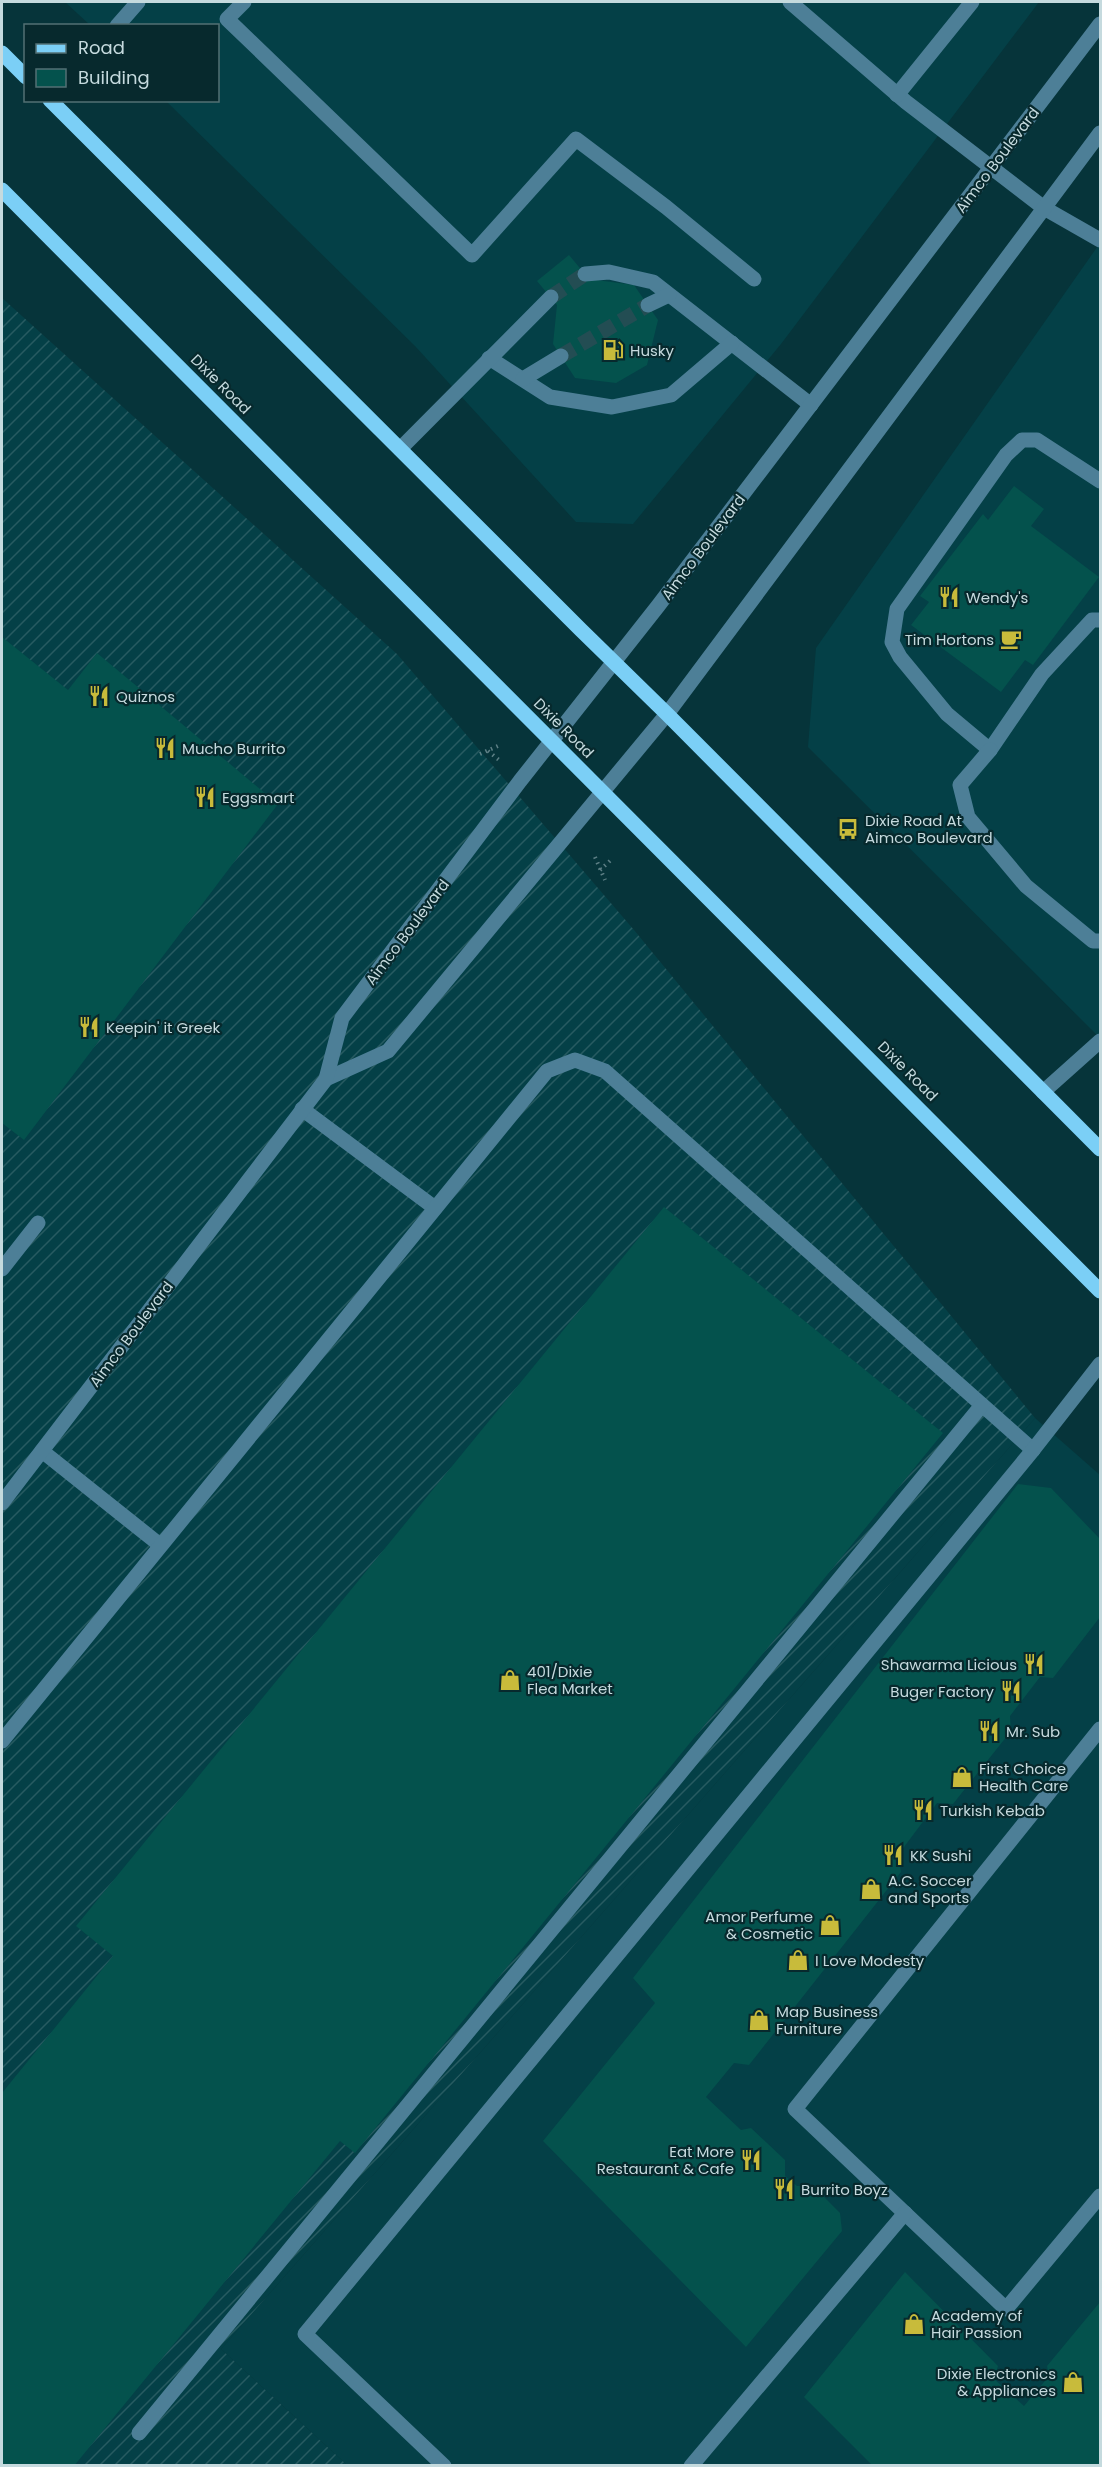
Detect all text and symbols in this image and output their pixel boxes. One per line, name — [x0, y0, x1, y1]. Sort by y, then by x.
legend — [24, 24, 219, 102]
text: Road — [78, 35, 125, 60]
text: Building — [78, 65, 150, 90]
street label: Aimco Boulevard — [950, 103, 1044, 217]
fuel station icon: Husky — [601, 338, 625, 362]
place label: Husky — [630, 340, 675, 361]
street label: Dixie Road — [186, 349, 256, 419]
street label: Aimco Boulevard — [656, 490, 750, 604]
restaurant icon: Wendy's — [937, 585, 961, 609]
place label: Wendy's — [966, 587, 1029, 608]
cafe icon: Tim Hortons — [999, 627, 1023, 651]
place label: Tim Hortons — [905, 629, 994, 650]
restaurant icon: Quiznos — [87, 684, 111, 708]
place label: Quiznos — [116, 686, 175, 707]
street label: Dixie Road — [529, 693, 599, 763]
restaurant icon: Mucho Burrito — [153, 736, 177, 760]
place label: Mucho Burrito — [182, 738, 286, 759]
restaurant icon: Eggsmart — [193, 785, 217, 809]
place label: Eggsmart — [222, 787, 294, 808]
place label: Dixie Road At Aimco Boulevard — [865, 810, 993, 848]
bus stop icon: Dixie Road At Aimco Boulevard — [836, 817, 860, 841]
street label: Aimco Boulevard — [360, 875, 454, 989]
restaurant icon: Keepin' it Greek — [77, 1015, 101, 1039]
place label: Keepin' it Greek — [106, 1017, 220, 1038]
street label: Dixie Road — [873, 1036, 943, 1106]
street label: Aimco Boulevard — [84, 1277, 178, 1391]
restaurant icon: Shawarma Licious — [1022, 1652, 1046, 1676]
place label: Shawarma Licious — [881, 1654, 1017, 1675]
place label: 401/Dixie Flea Market — [527, 1661, 613, 1699]
shop icon: 401/Dixie Flea Market — [498, 1668, 522, 1692]
restaurant icon: Buger Factory — [999, 1679, 1023, 1703]
place label: Buger Factory — [890, 1681, 995, 1702]
restaurant icon: Mr. Sub — [977, 1719, 1001, 1743]
place label: Mr. Sub — [1006, 1721, 1060, 1742]
place label: First Choice Health Care — [979, 1758, 1068, 1796]
shop icon: First Choice Health Care — [950, 1765, 974, 1789]
restaurant icon: Turkish Kebab — [911, 1798, 935, 1822]
place label: Turkish Kebab — [940, 1800, 1045, 1821]
restaurant icon: KK Sushi — [881, 1843, 905, 1867]
place label: KK Sushi — [910, 1845, 972, 1866]
place label: A.C. Soccer and Sports — [888, 1870, 972, 1908]
shop icon: A.C. Soccer and Sports — [859, 1877, 883, 1901]
place label: Amor Perfume & Cosmetic — [705, 1906, 813, 1944]
shop icon: Amor Perfume & Cosmetic — [818, 1913, 842, 1937]
shop icon: I Love Modesty — [786, 1948, 810, 1972]
place label: I Love Modesty — [815, 1950, 925, 1971]
place label: Map Business Furniture — [776, 2001, 878, 2039]
shop icon: Map Business Furniture — [747, 2008, 771, 2032]
place label: Eat More Restaurant & Cafe — [597, 2141, 734, 2179]
restaurant icon: Eat More Restaurant & Cafe — [739, 2148, 763, 2172]
restaurant icon: Burrito Boyz — [772, 2177, 796, 2201]
place label: Burrito Boyz — [801, 2179, 888, 2200]
place label: Academy of Hair Passion — [931, 2305, 1022, 2343]
shop icon: Academy of Hair Passion — [902, 2312, 926, 2336]
place label: Dixie Electronics & Appliances — [937, 2363, 1056, 2401]
shop icon: Dixie Electronics & Appliances — [1061, 2370, 1085, 2394]

